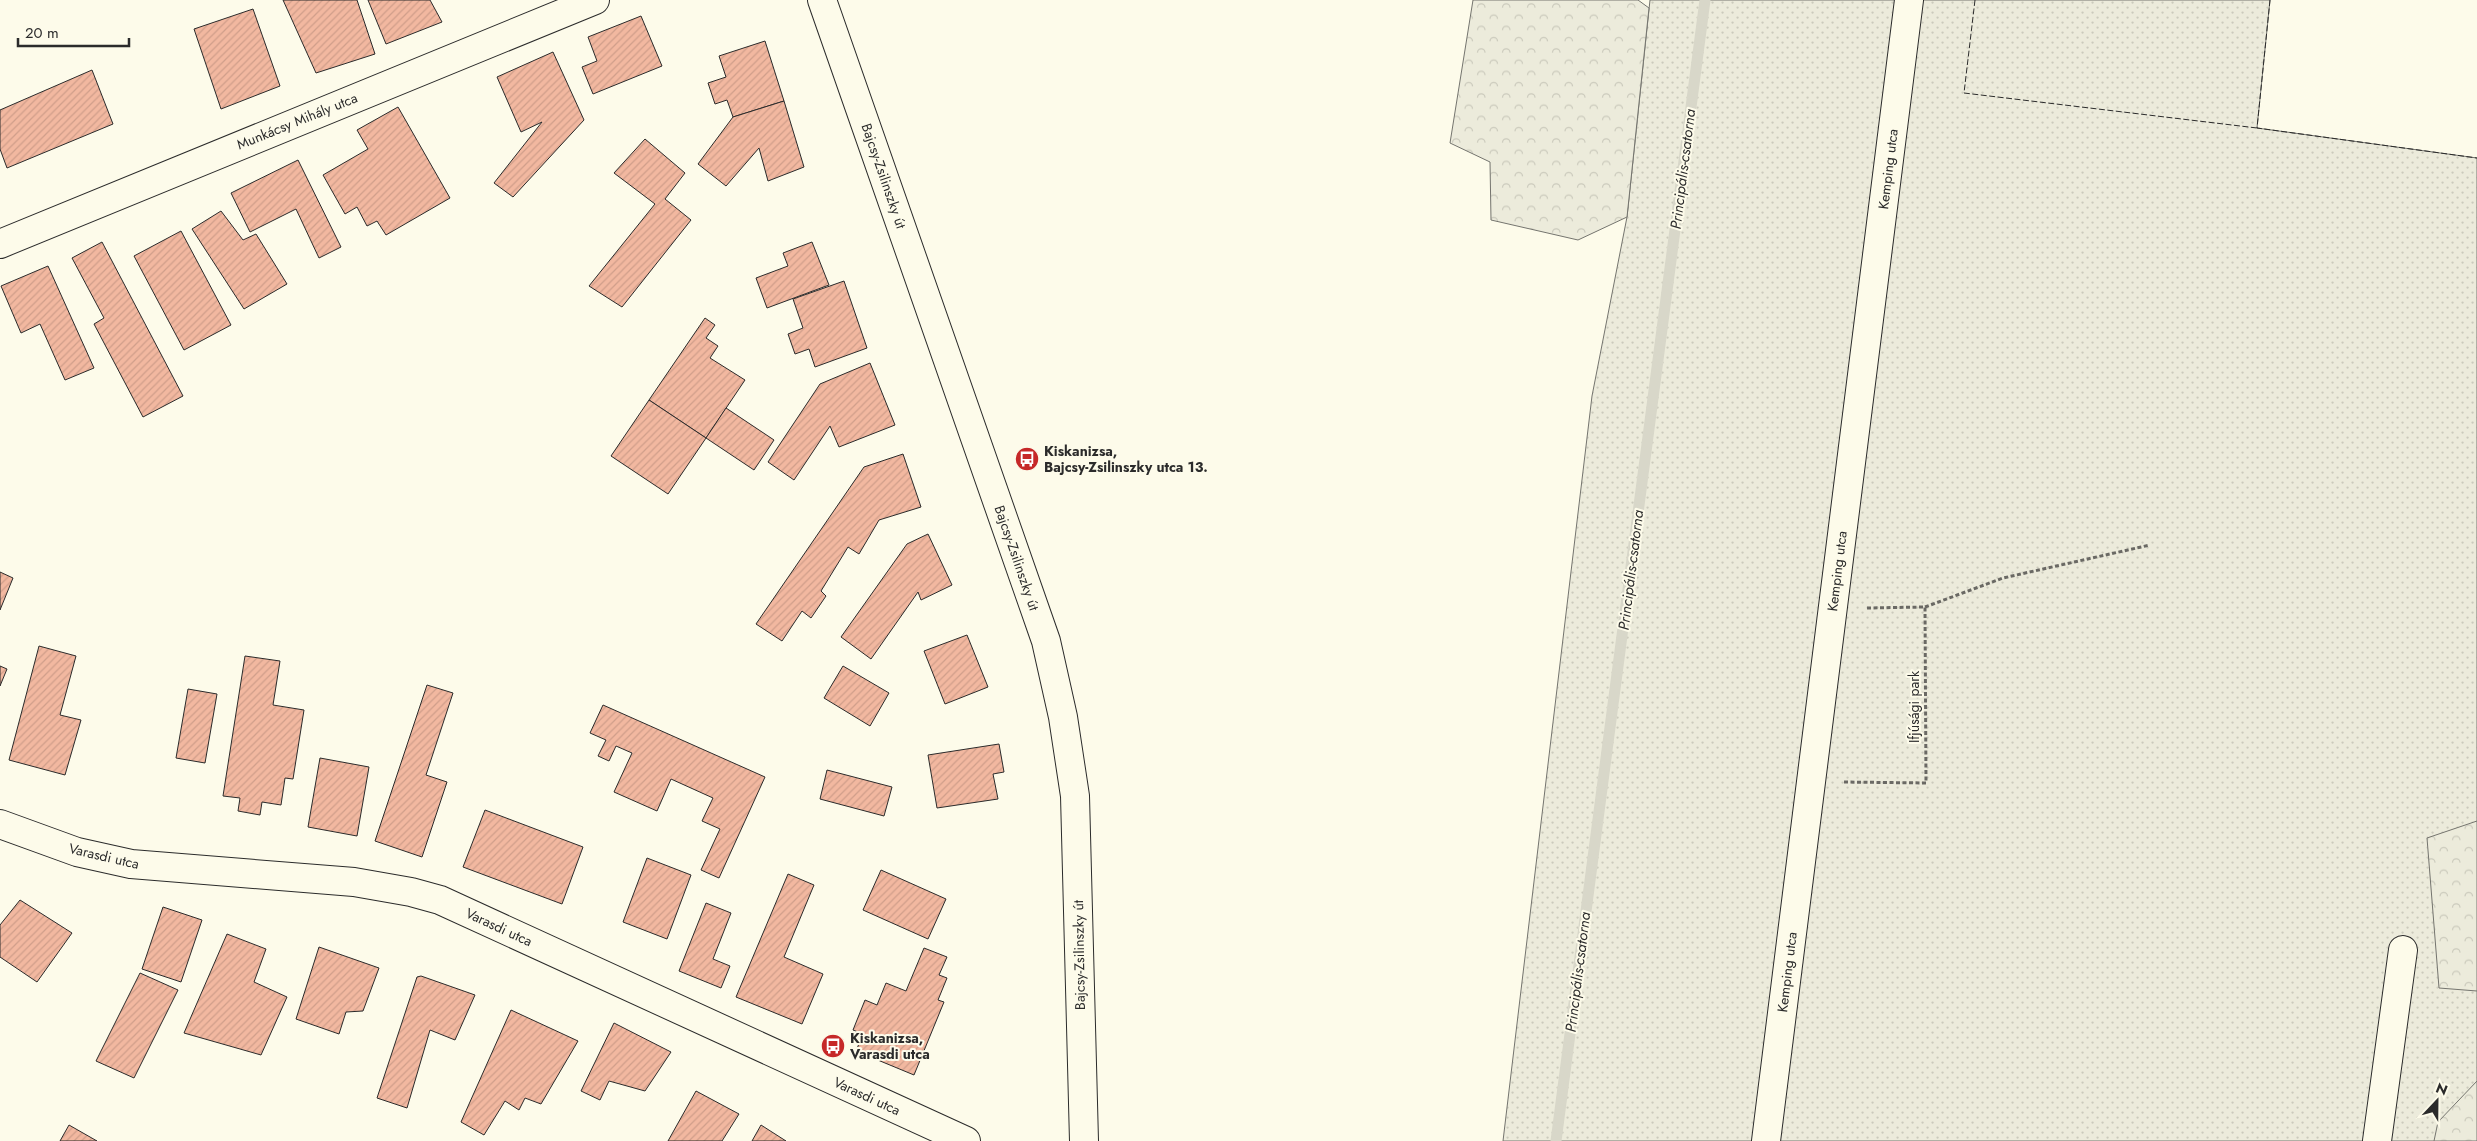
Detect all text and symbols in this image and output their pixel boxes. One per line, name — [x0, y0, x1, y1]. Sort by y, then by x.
scale bar — [18, 15, 129, 47]
text: 20 m — [25, 22, 59, 44]
street label: Munkácsy Mihály utca — [234, 88, 360, 154]
water label: Principális-csatorna — [1665, 107, 1701, 230]
street label: Bajcsy-Zsilinszky út — [857, 121, 912, 232]
street label: Kemping utca — [1873, 128, 1903, 210]
place label: Kiskanizsa, Bajcsy-Zsilinszky utca 13. — [1044, 441, 1208, 477]
bus stop icon: Kiskanizsa, Bajcsy-Zsilinszky utca 13. — [1014, 446, 1040, 472]
street label: Bajcsy-Zsilinszky út — [990, 503, 1045, 614]
water label: Principális-csatorna — [1613, 508, 1649, 631]
street label: Kemping utca — [1822, 530, 1852, 612]
street label: Ifjúsági park — [1904, 670, 1924, 743]
street label: Varasdi utca — [67, 838, 141, 874]
street label: Bajcsy-Zsilinszky út — [1068, 899, 1090, 1010]
street label: Varasdi utca — [462, 903, 536, 951]
water label: Principális-csatorna — [1560, 910, 1596, 1033]
street label: Kemping utca — [1772, 931, 1802, 1013]
place label: Kiskanizsa, Varasdi utca — [849, 1028, 930, 1064]
bus stop icon: Kiskanizsa, Varasdi utca — [820, 1033, 846, 1059]
street label: Varasdi utca — [830, 1072, 904, 1120]
north arrow — [2412, 1076, 2462, 1126]
text: N — [2433, 1078, 2451, 1100]

